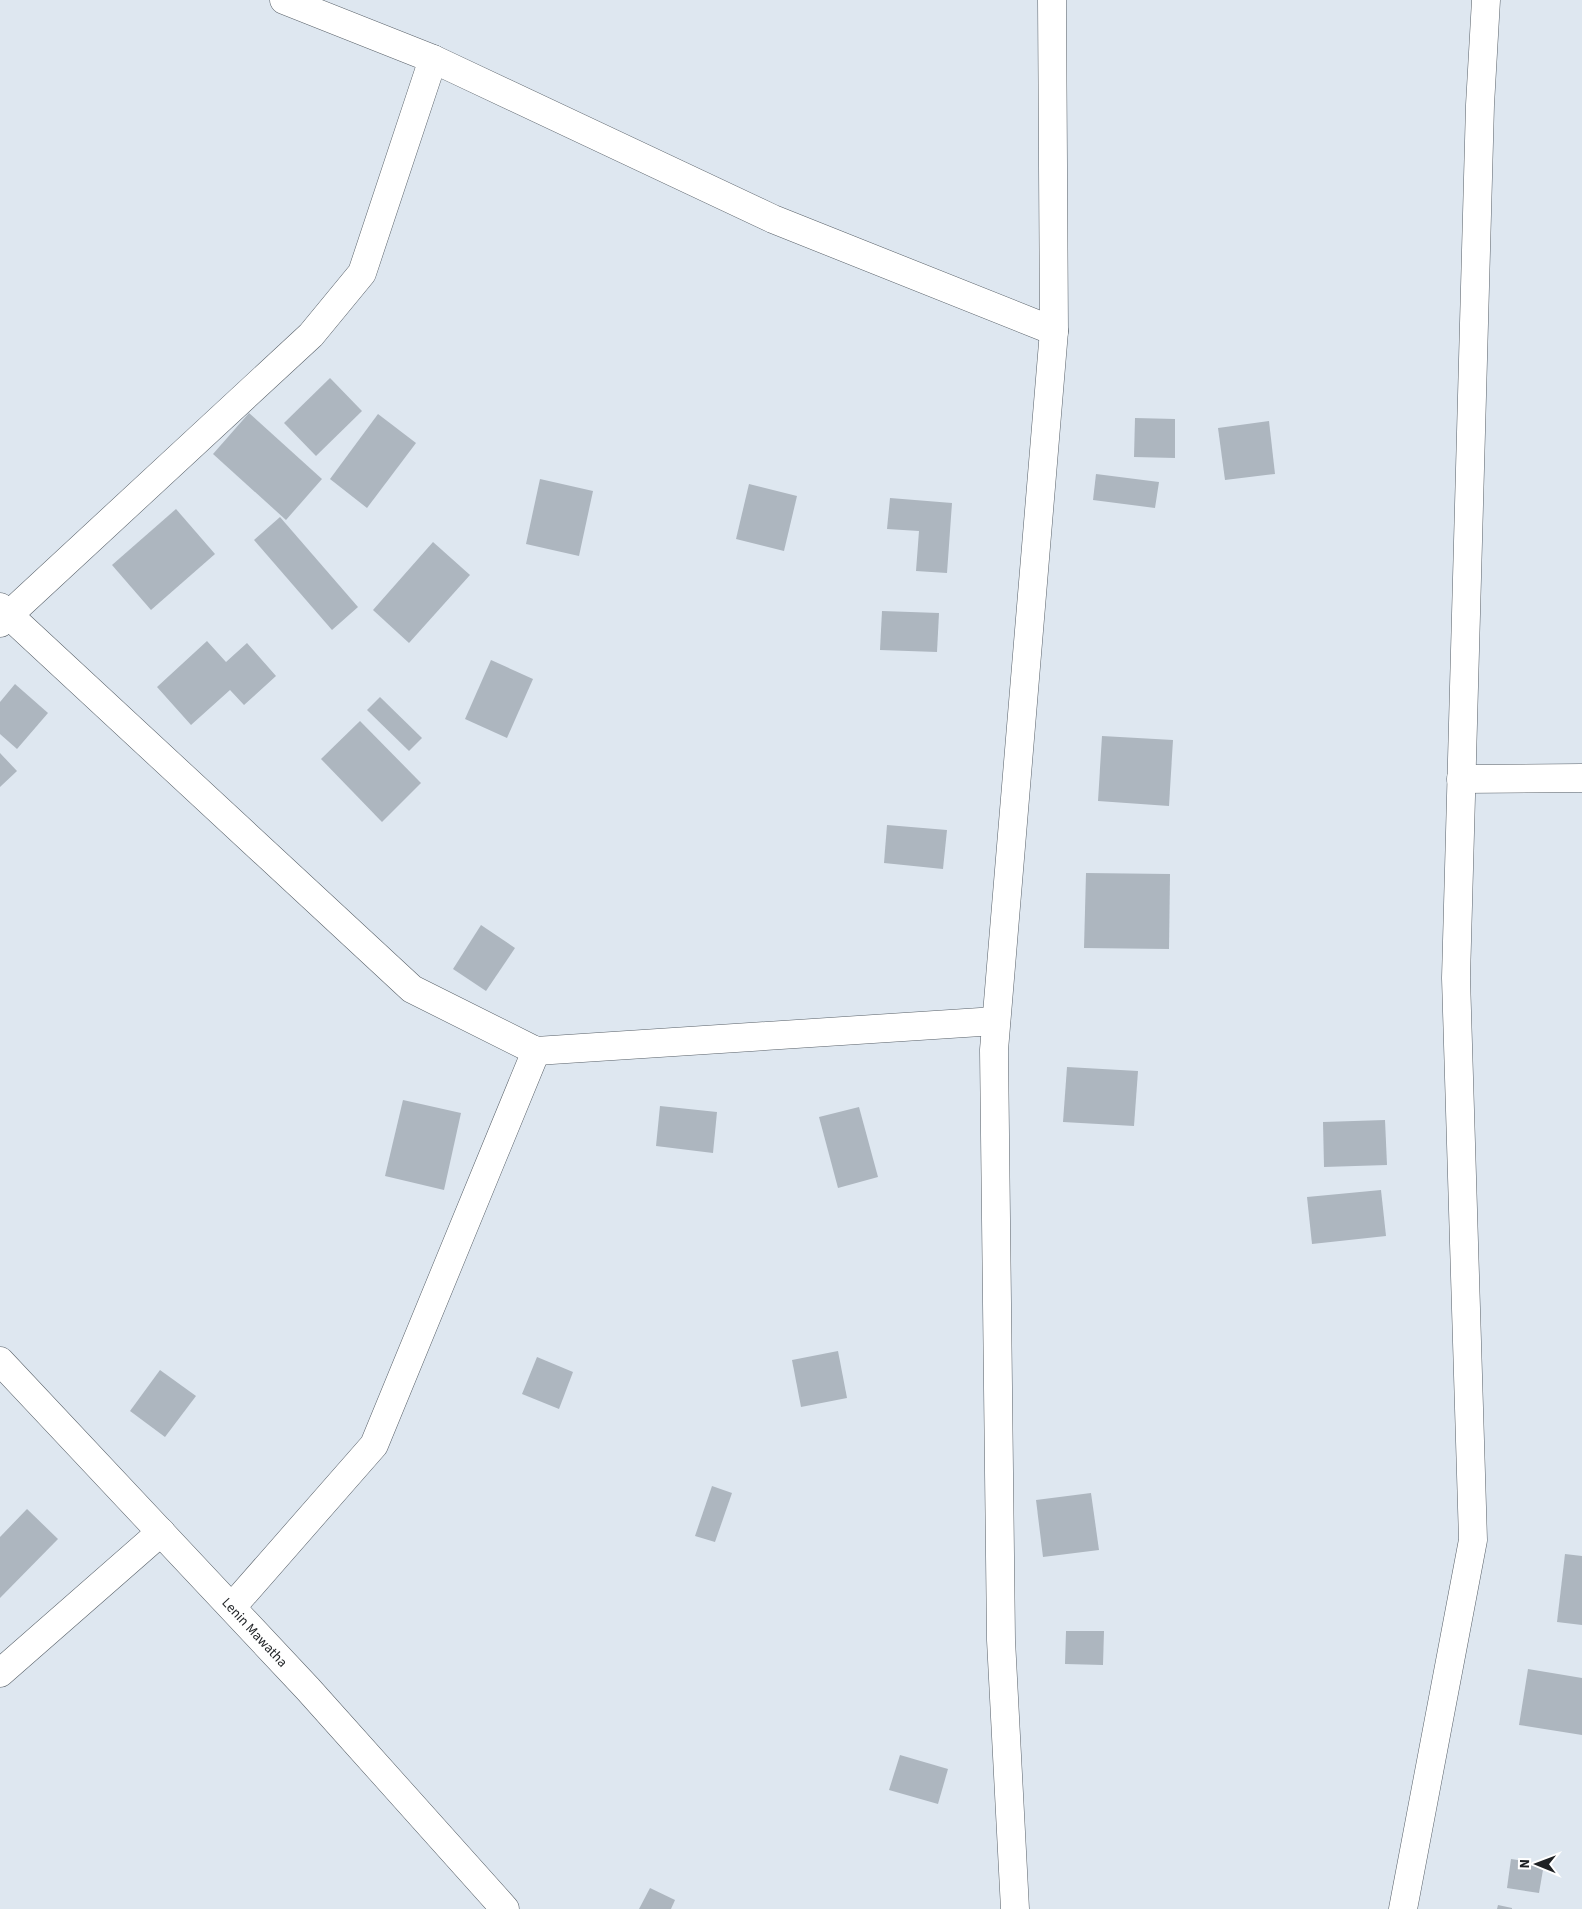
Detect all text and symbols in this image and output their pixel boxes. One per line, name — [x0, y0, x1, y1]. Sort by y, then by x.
street label: Lenin Mawatha — [217, 1593, 292, 1672]
north arrow — [1512, 1839, 1562, 1889]
text: N — [1515, 1859, 1535, 1869]

